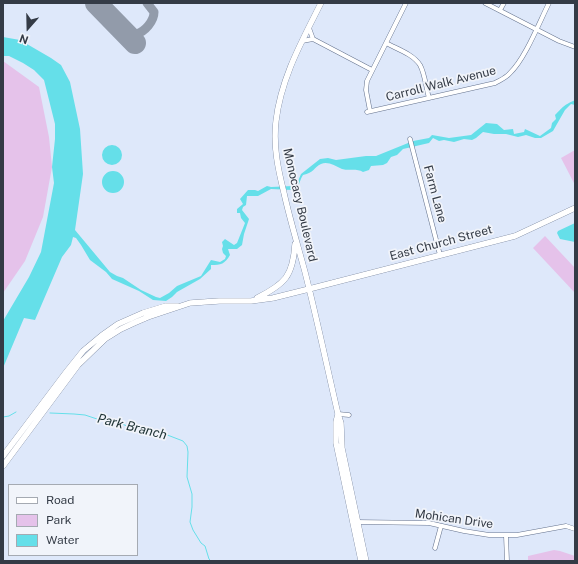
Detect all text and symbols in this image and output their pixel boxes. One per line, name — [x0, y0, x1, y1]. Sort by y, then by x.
north arrow — [8, 8, 48, 48]
text: N — [18, 32, 30, 46]
street label: Carroll Walk Avenue — [384, 63, 498, 105]
street label: Monocacy Boulevard — [280, 147, 320, 263]
street label: Farm Lane — [420, 164, 450, 224]
street label: East Church Street — [388, 222, 494, 264]
water label: Park Branch — [96, 411, 168, 443]
legend — [8, 484, 138, 556]
text: Road — [46, 493, 74, 507]
street label: Mohican Drive — [414, 506, 494, 532]
text: Park — [46, 513, 72, 527]
text: Water — [46, 533, 79, 547]

